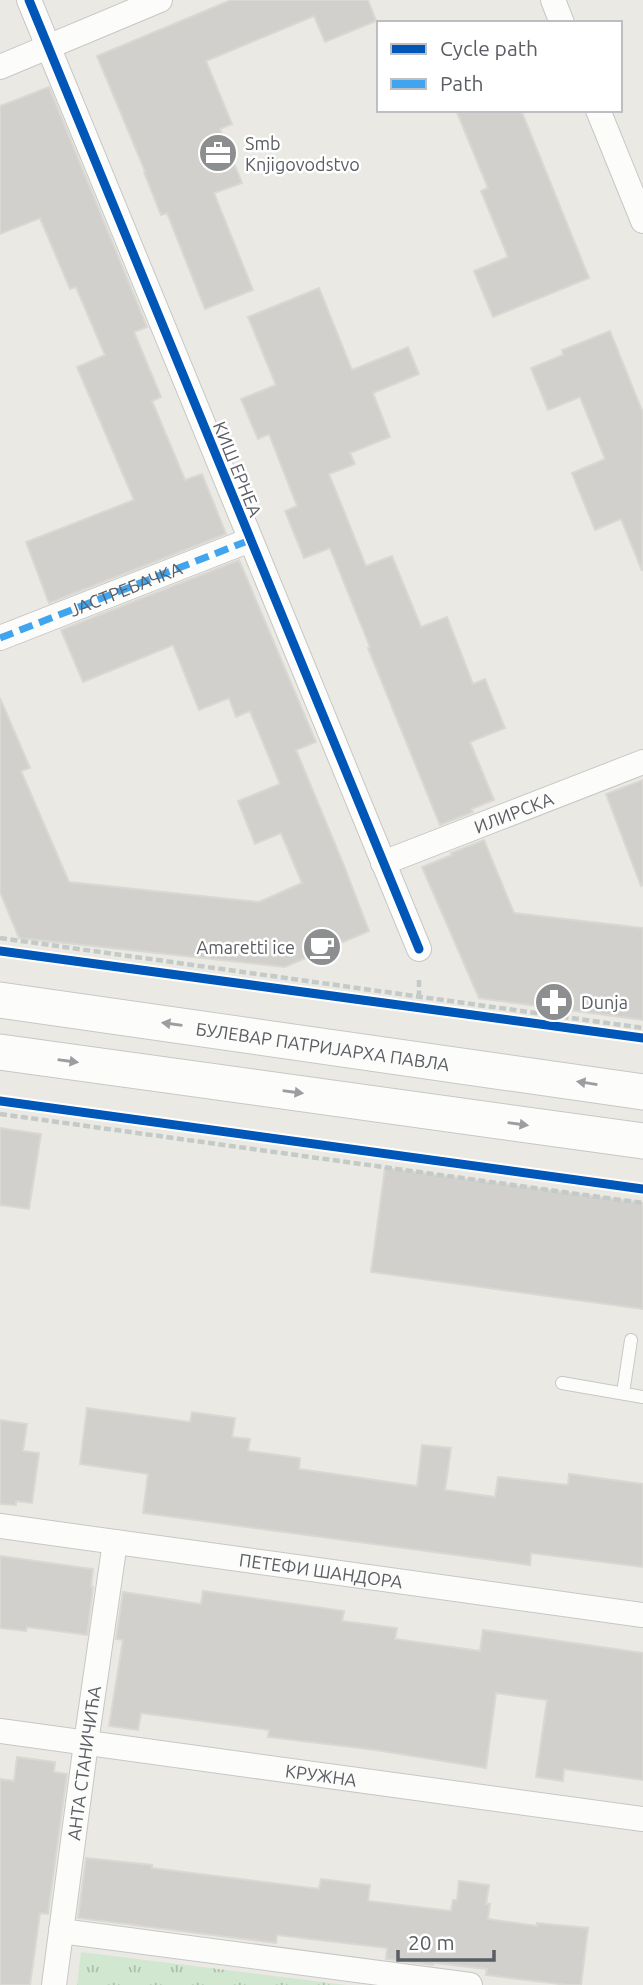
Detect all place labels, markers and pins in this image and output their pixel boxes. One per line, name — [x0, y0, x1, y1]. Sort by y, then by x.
office icon: Smb Knjigovodstvo — [197, 132, 239, 174]
place label: Smb Knjigovodstvo — [245, 133, 360, 174]
cafe icon: Amaretti ice — [301, 926, 343, 968]
place label: Amaretti ice — [197, 937, 295, 957]
pharmacy icon: Dunja — [533, 981, 575, 1023]
place label: Dunja — [581, 992, 628, 1012]

